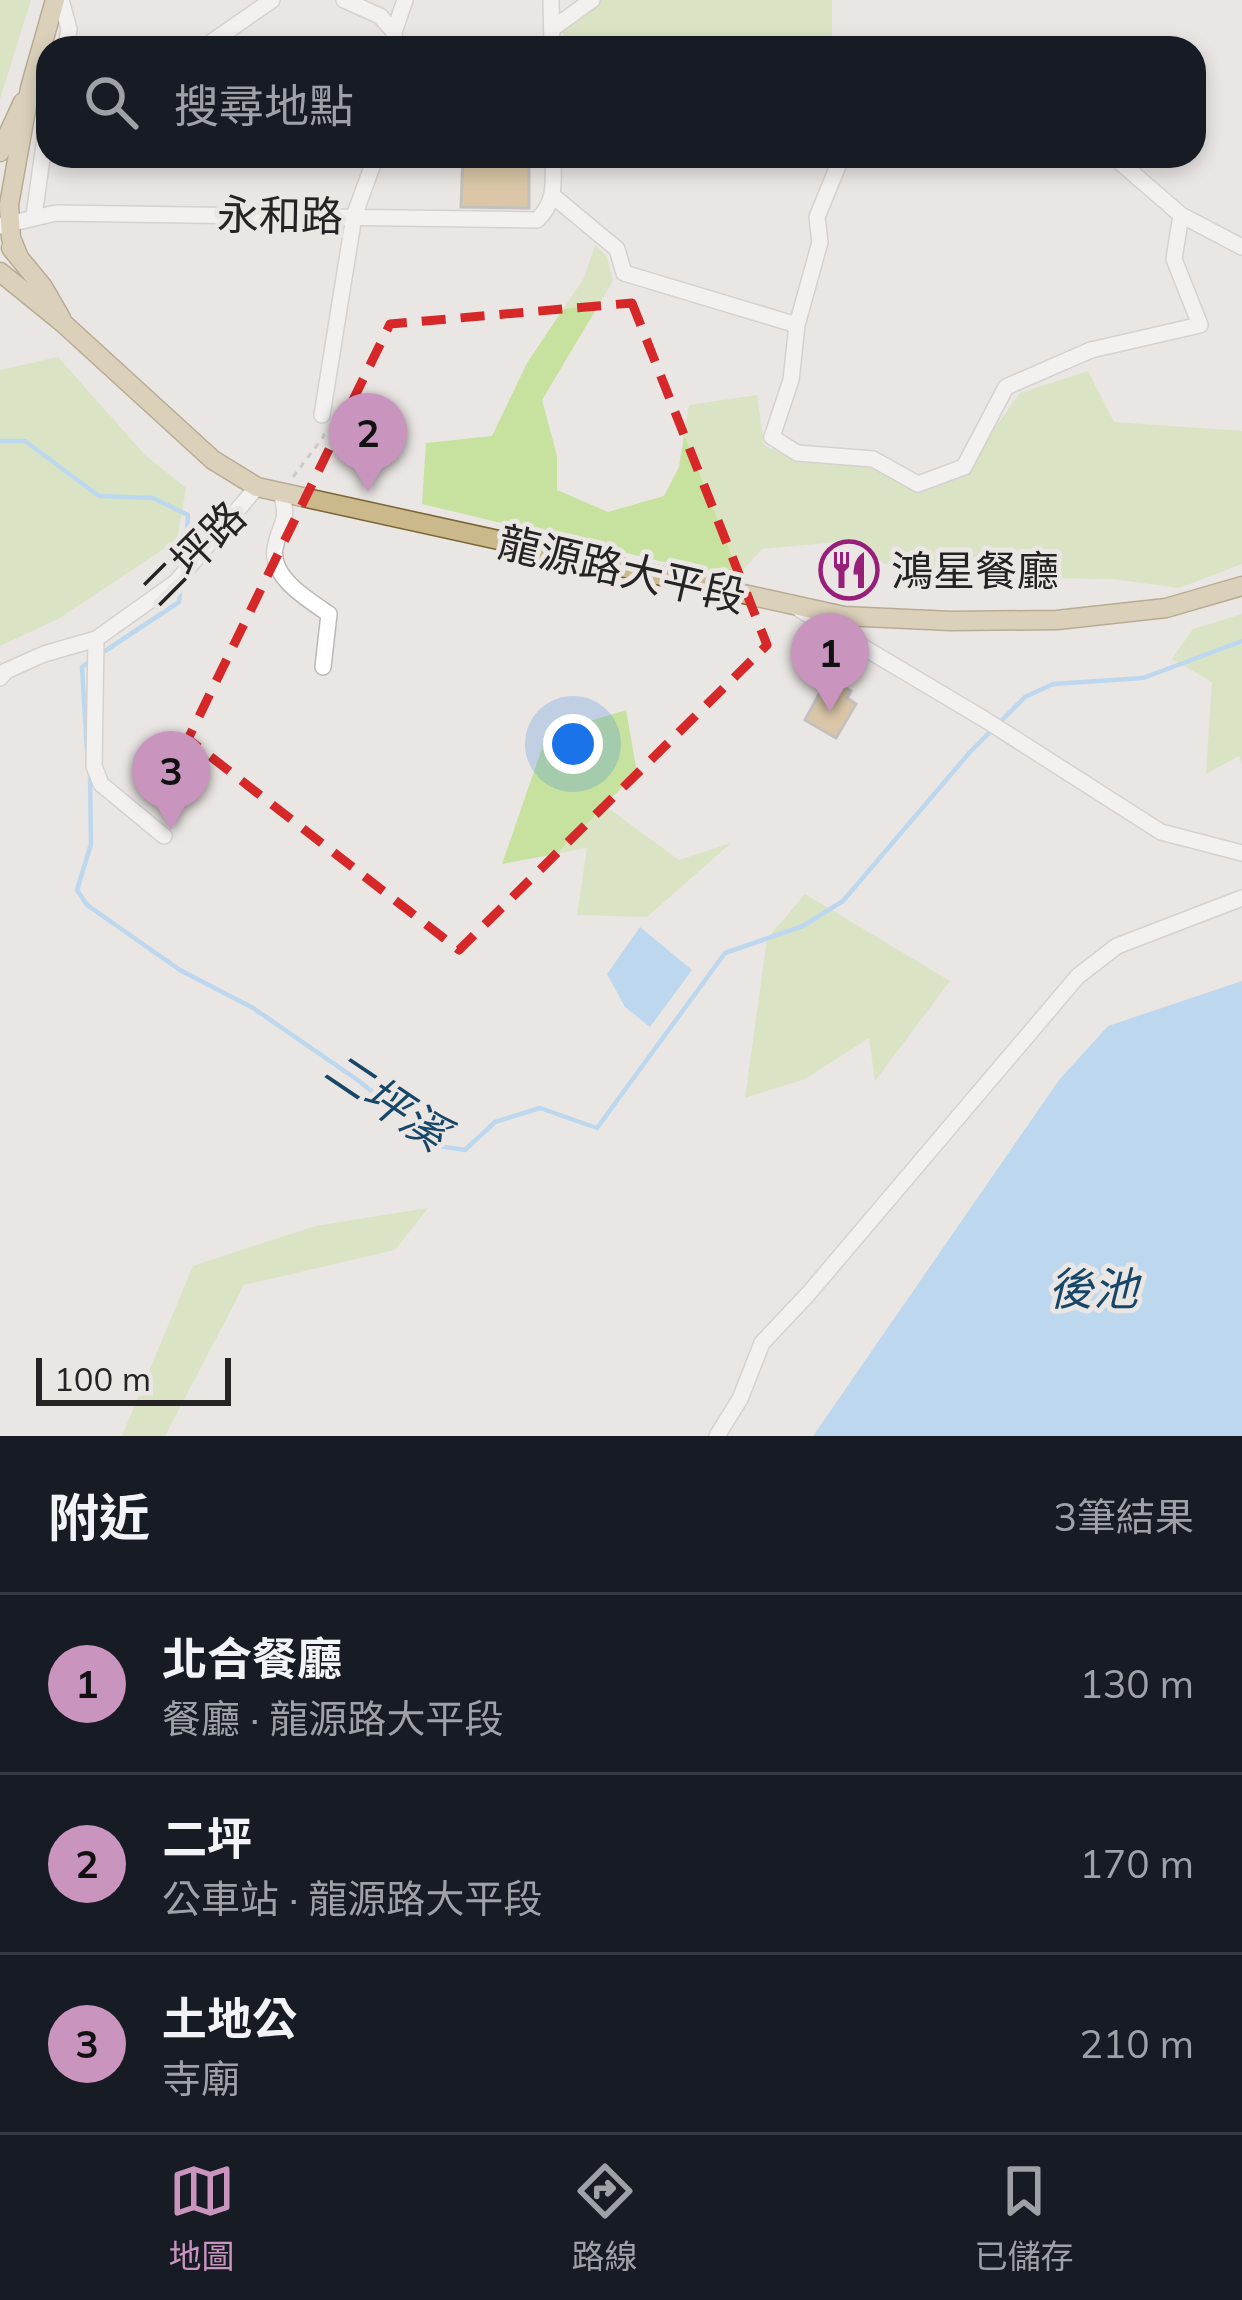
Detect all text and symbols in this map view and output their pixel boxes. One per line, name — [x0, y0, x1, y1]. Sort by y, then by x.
search box — [36, 36, 1206, 168]
icon: search — [78, 69, 144, 135]
text: 搜尋地點 — [174, 77, 354, 133]
street label: 永和路 — [217, 187, 343, 243]
pin: 2 — [329, 393, 407, 492]
street label: 二坪路 — [130, 490, 256, 616]
street label: 龍源路大平段 — [493, 515, 751, 623]
restaurant icon: 鴻星餐廳 — [818, 539, 880, 601]
place label: 鴻星餐廳 — [891, 544, 1059, 597]
pin: 1 — [791, 613, 869, 712]
your location — [543, 714, 603, 774]
pin: 3 — [132, 731, 210, 830]
water label: 二坪溪 — [315, 1039, 464, 1164]
water label: 後池 — [1048, 1260, 1142, 1316]
scale bar — [36, 1352, 231, 1405]
text: 100 m — [54, 1358, 151, 1399]
text: 附近 — [48, 1485, 150, 1549]
text: 3筆結果 — [1054, 1492, 1194, 1541]
text: 北合餐廳 — [162, 1630, 342, 1686]
text: 1 — [75, 1659, 99, 1708]
text: 130 m — [1079, 1659, 1194, 1708]
text: 餐廳 · 龍源路大平段 — [162, 1694, 503, 1743]
text: 二坪 — [162, 1810, 252, 1866]
text: 2 — [75, 1839, 99, 1888]
text: 170 m — [1079, 1839, 1194, 1888]
text: 公車站 · 龍源路大平段 — [162, 1874, 542, 1923]
text: 土地公 — [162, 1990, 297, 2046]
text: 3 — [75, 2019, 99, 2068]
text: 210 m — [1079, 2019, 1194, 2068]
text: 寺廟 — [162, 2054, 240, 2103]
tab: 地圖 — [169, 2158, 235, 2278]
tab: 路線 — [572, 2158, 638, 2278]
tab: 已儲存 — [975, 2158, 1074, 2278]

